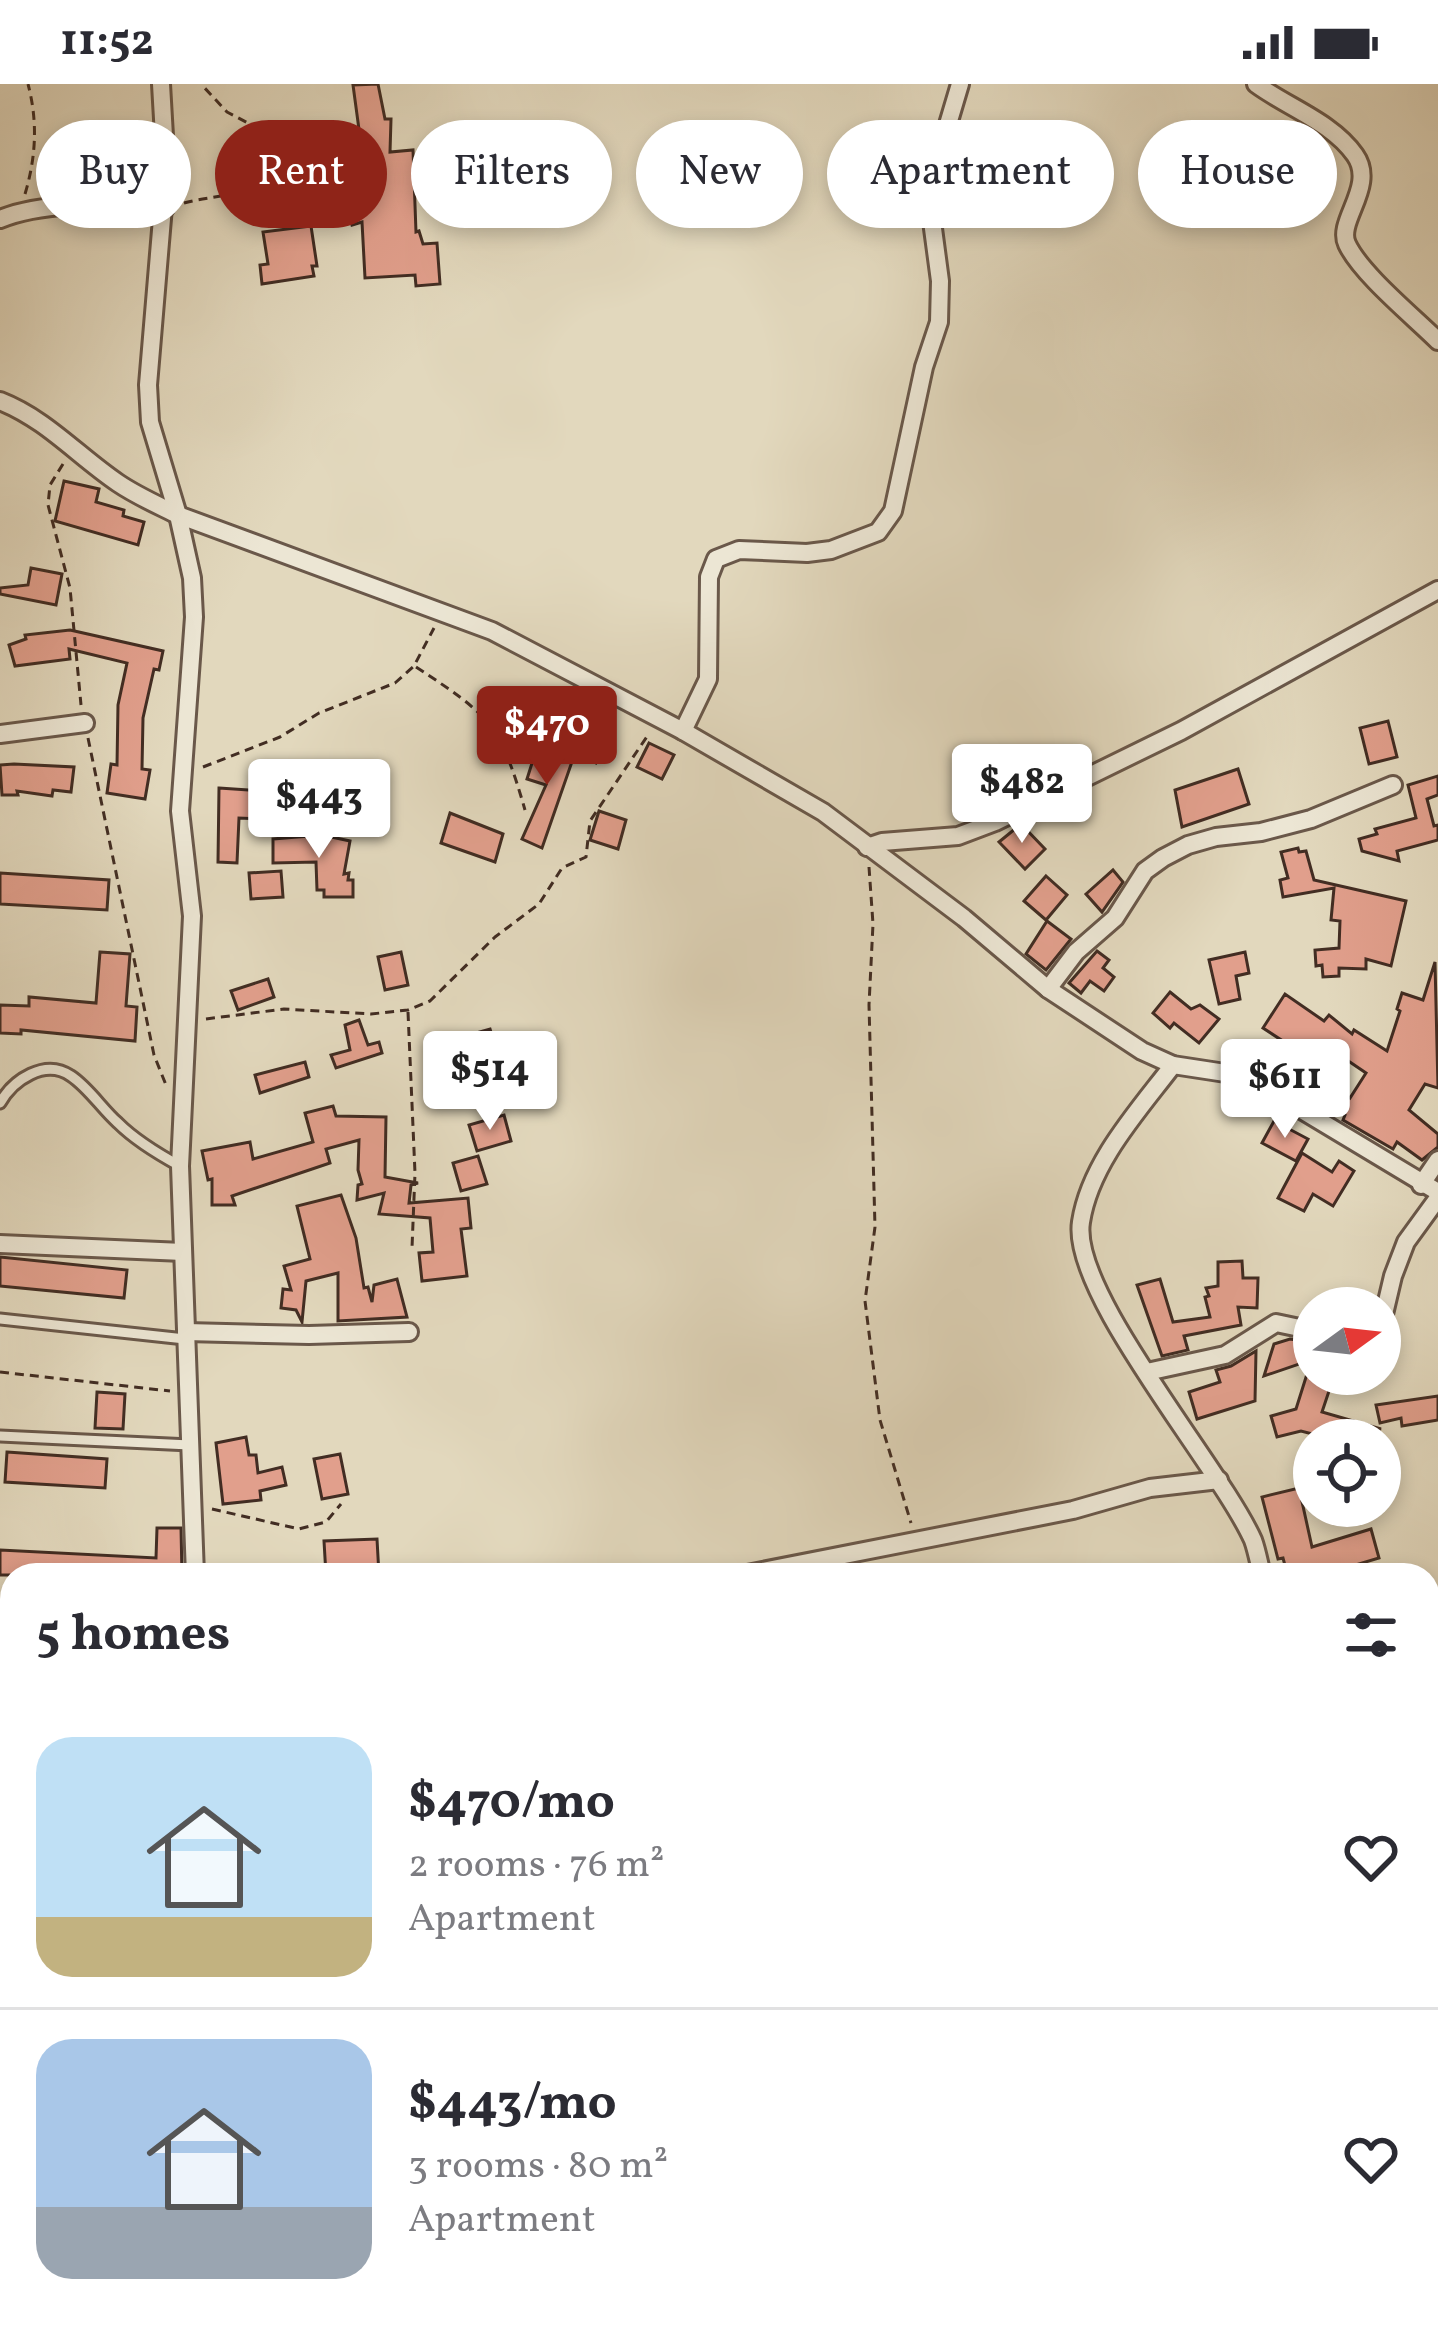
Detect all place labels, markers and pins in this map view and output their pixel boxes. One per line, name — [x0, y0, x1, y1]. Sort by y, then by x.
pin: $470 — [476, 686, 618, 788]
pin: $482 — [951, 744, 1093, 846]
pin: $443 — [248, 759, 390, 861]
pin: $514 — [419, 1031, 561, 1133]
pin: $611 — [1214, 1039, 1356, 1141]

